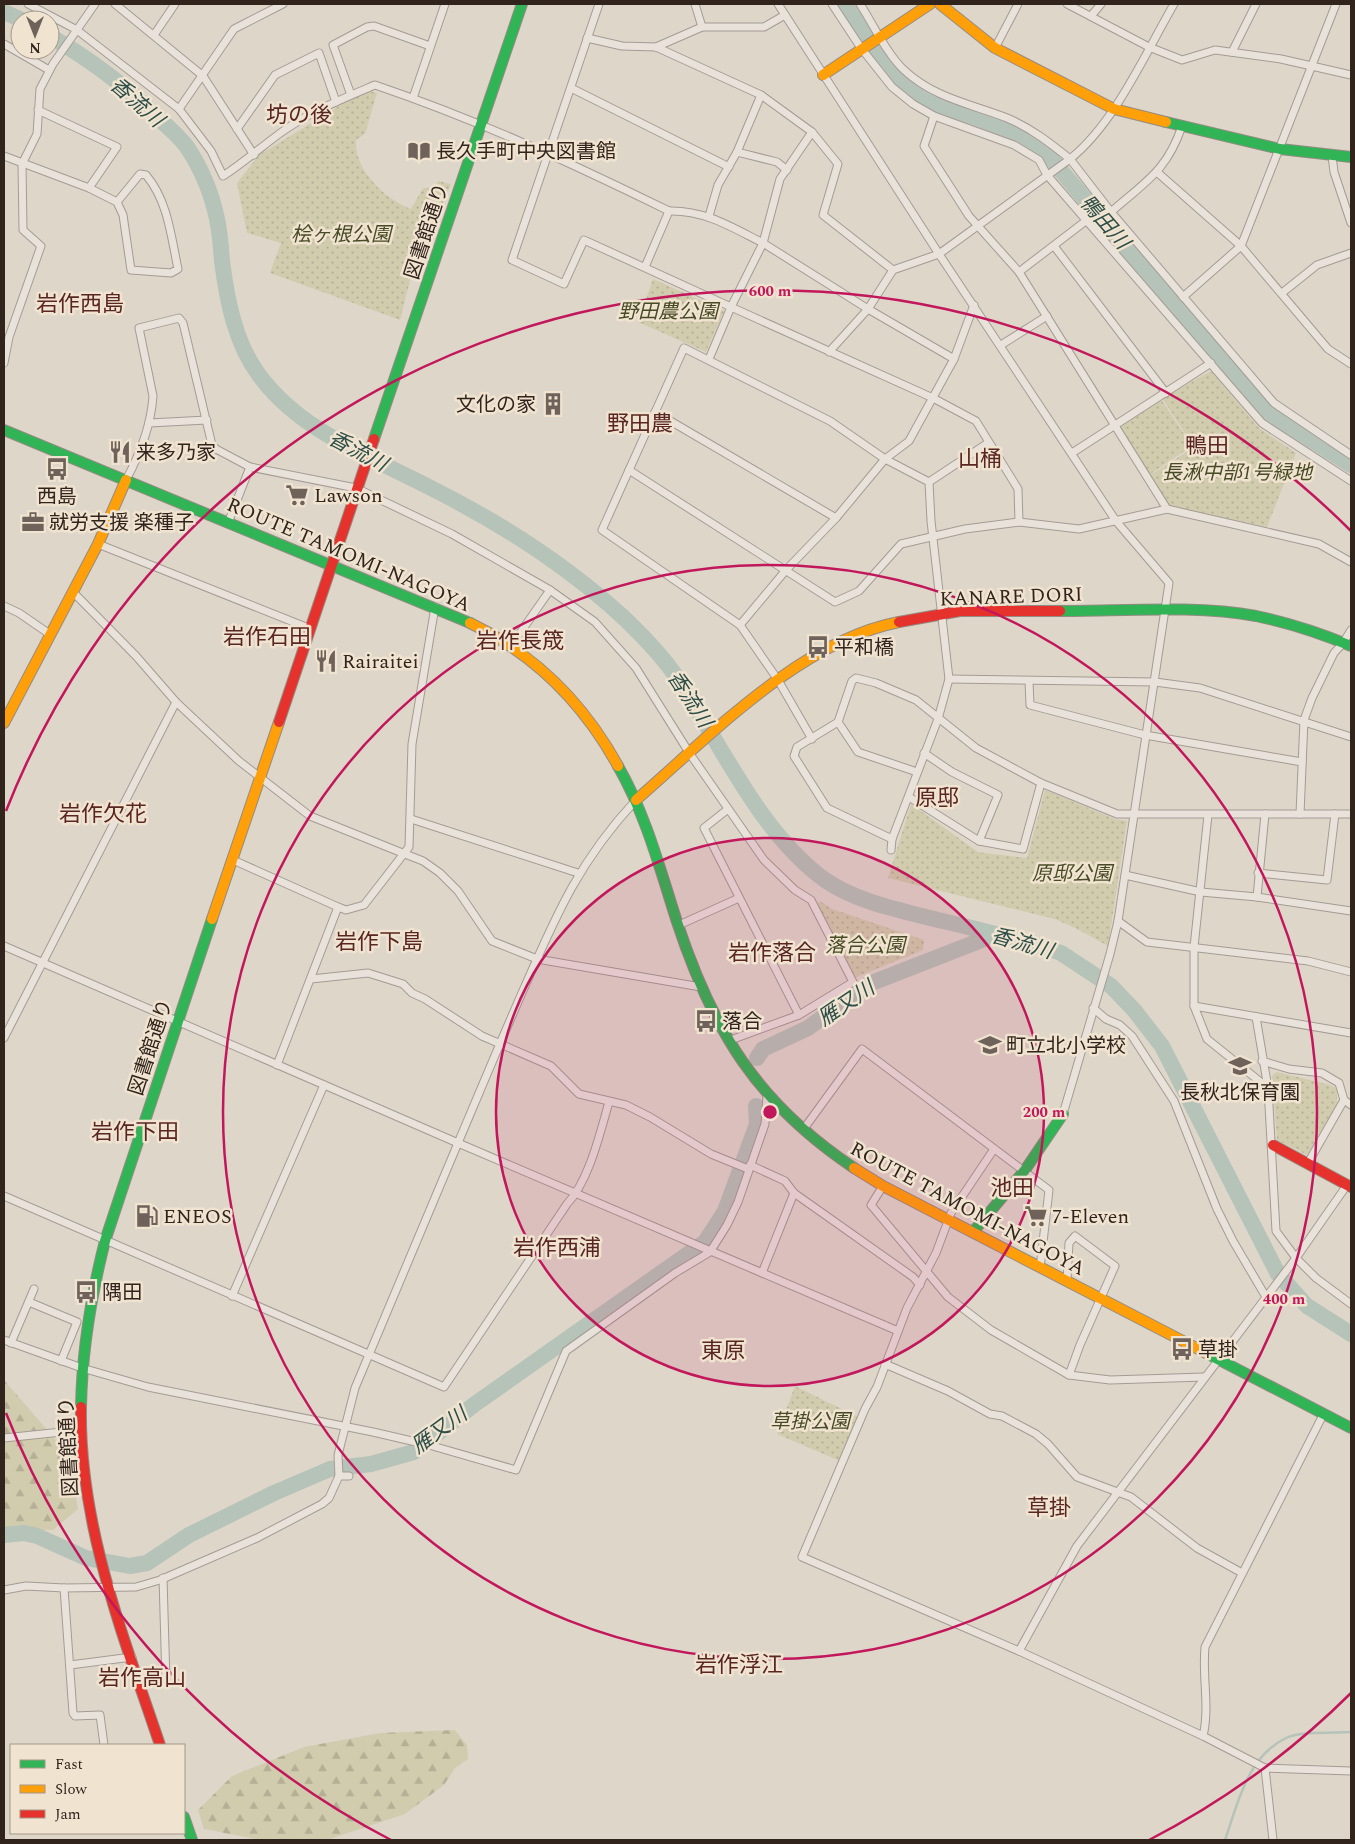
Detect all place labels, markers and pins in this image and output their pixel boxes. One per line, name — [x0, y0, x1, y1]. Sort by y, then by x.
place label: 長久手町中央図書館 — [436, 137, 616, 167]
library icon: 長久手町中央図書館 — [406, 138, 432, 164]
place label: 文化の家 — [456, 390, 536, 420]
building icon: 文化の家 — [540, 391, 566, 417]
place label: 来多乃家 — [136, 438, 216, 468]
restaurant icon: 来多乃家 — [107, 439, 133, 465]
bus stop icon: 西島 — [44, 456, 70, 482]
place label: Lawson — [314, 481, 383, 511]
place label: 西島 — [37, 482, 77, 512]
supermarket icon: Lawson — [284, 482, 310, 508]
place label: 就労支援 楽種子 — [49, 508, 194, 538]
office icon: 就労支援 楽種子 — [20, 509, 46, 535]
place label: 平和橋 — [834, 633, 894, 663]
bus stop icon: 平和橋 — [805, 634, 831, 660]
place label: Rairaitei — [342, 647, 419, 677]
restaurant icon: Rairaitei — [313, 648, 339, 674]
place label: 落合 — [722, 1007, 762, 1037]
bus stop icon: 落合 — [693, 1008, 719, 1034]
place label: 町立北小学校 — [1006, 1031, 1126, 1061]
school or university icon: 町立北小学校 — [977, 1032, 1003, 1058]
school or university icon: 長秋北保育園 — [1227, 1053, 1253, 1079]
place label: 長秋北保育園 — [1180, 1078, 1300, 1108]
centre of rings — [761, 1103, 779, 1121]
place label: ENEOS — [163, 1202, 232, 1232]
place label: 7-Eleven — [1052, 1202, 1129, 1232]
fuel station icon: ENEOS — [134, 1203, 160, 1229]
supermarket icon: 7-Eleven — [1023, 1203, 1049, 1229]
place label: 隅田 — [102, 1278, 142, 1308]
bus stop icon: 隅田 — [73, 1279, 99, 1305]
place label: 草掛 — [1198, 1335, 1238, 1365]
bus stop icon: 草掛 — [1169, 1336, 1195, 1362]

